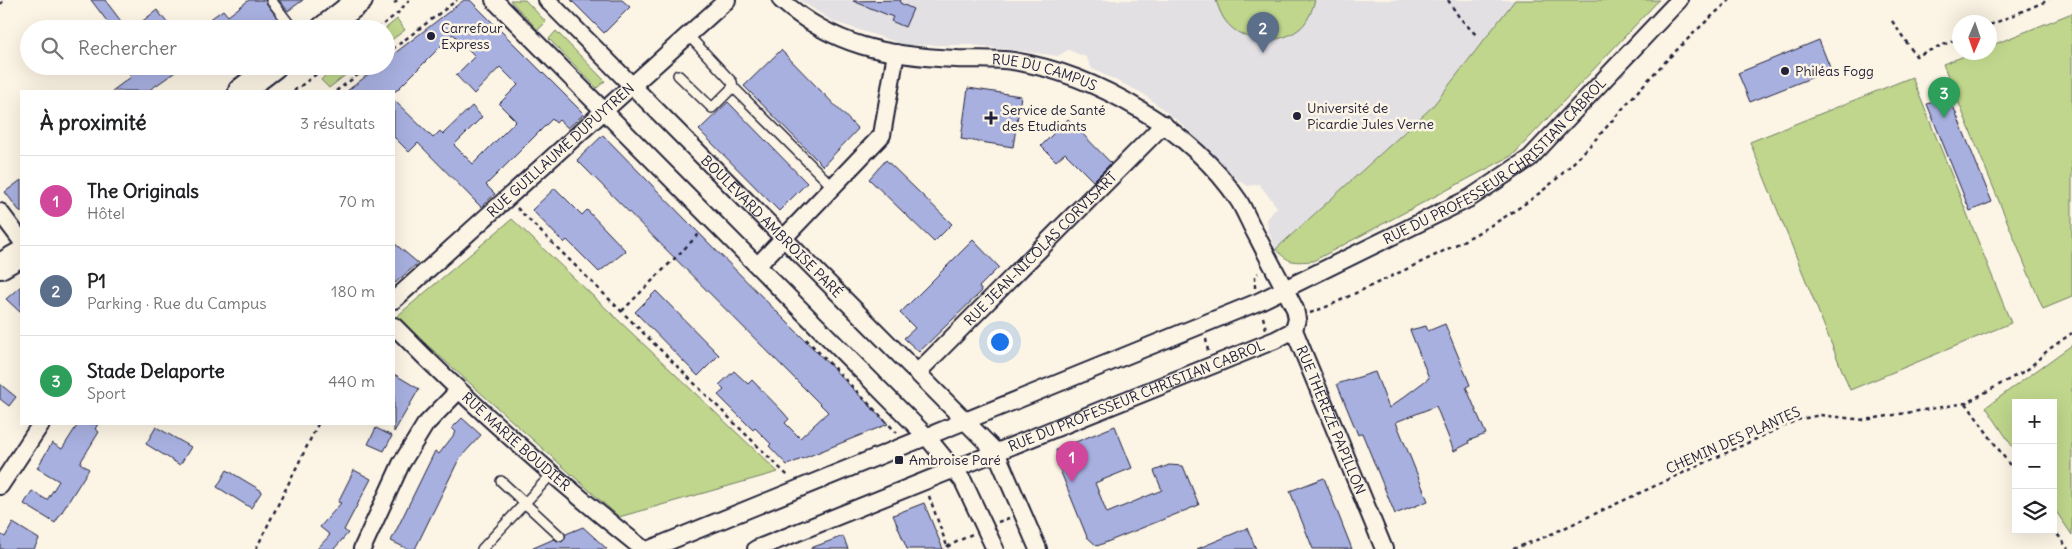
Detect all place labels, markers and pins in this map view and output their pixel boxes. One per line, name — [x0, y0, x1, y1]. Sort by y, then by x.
pin: 2 — [1247, 12, 1279, 53]
place label: Carrefour Express — [441, 19, 503, 53]
marker: Carrefour Express — [425, 30, 437, 42]
place label: Philéas Fogg — [1795, 62, 1874, 80]
marker: Philéas Fogg — [1779, 65, 1791, 77]
pin: 3 — [1928, 77, 1960, 118]
place label: Université de Picardie Jules Verne — [1307, 99, 1434, 133]
place label: Service de Santé des Etudiants — [1002, 101, 1106, 135]
marker: Université de Picardie Jules Verne — [1291, 110, 1303, 122]
marker: Service de Santé des Etudiants — [984, 111, 998, 125]
pin: 1 — [1056, 441, 1088, 482]
place label: Ambroise Paré — [909, 451, 1001, 469]
marker: Ambroise Paré — [893, 454, 905, 466]

